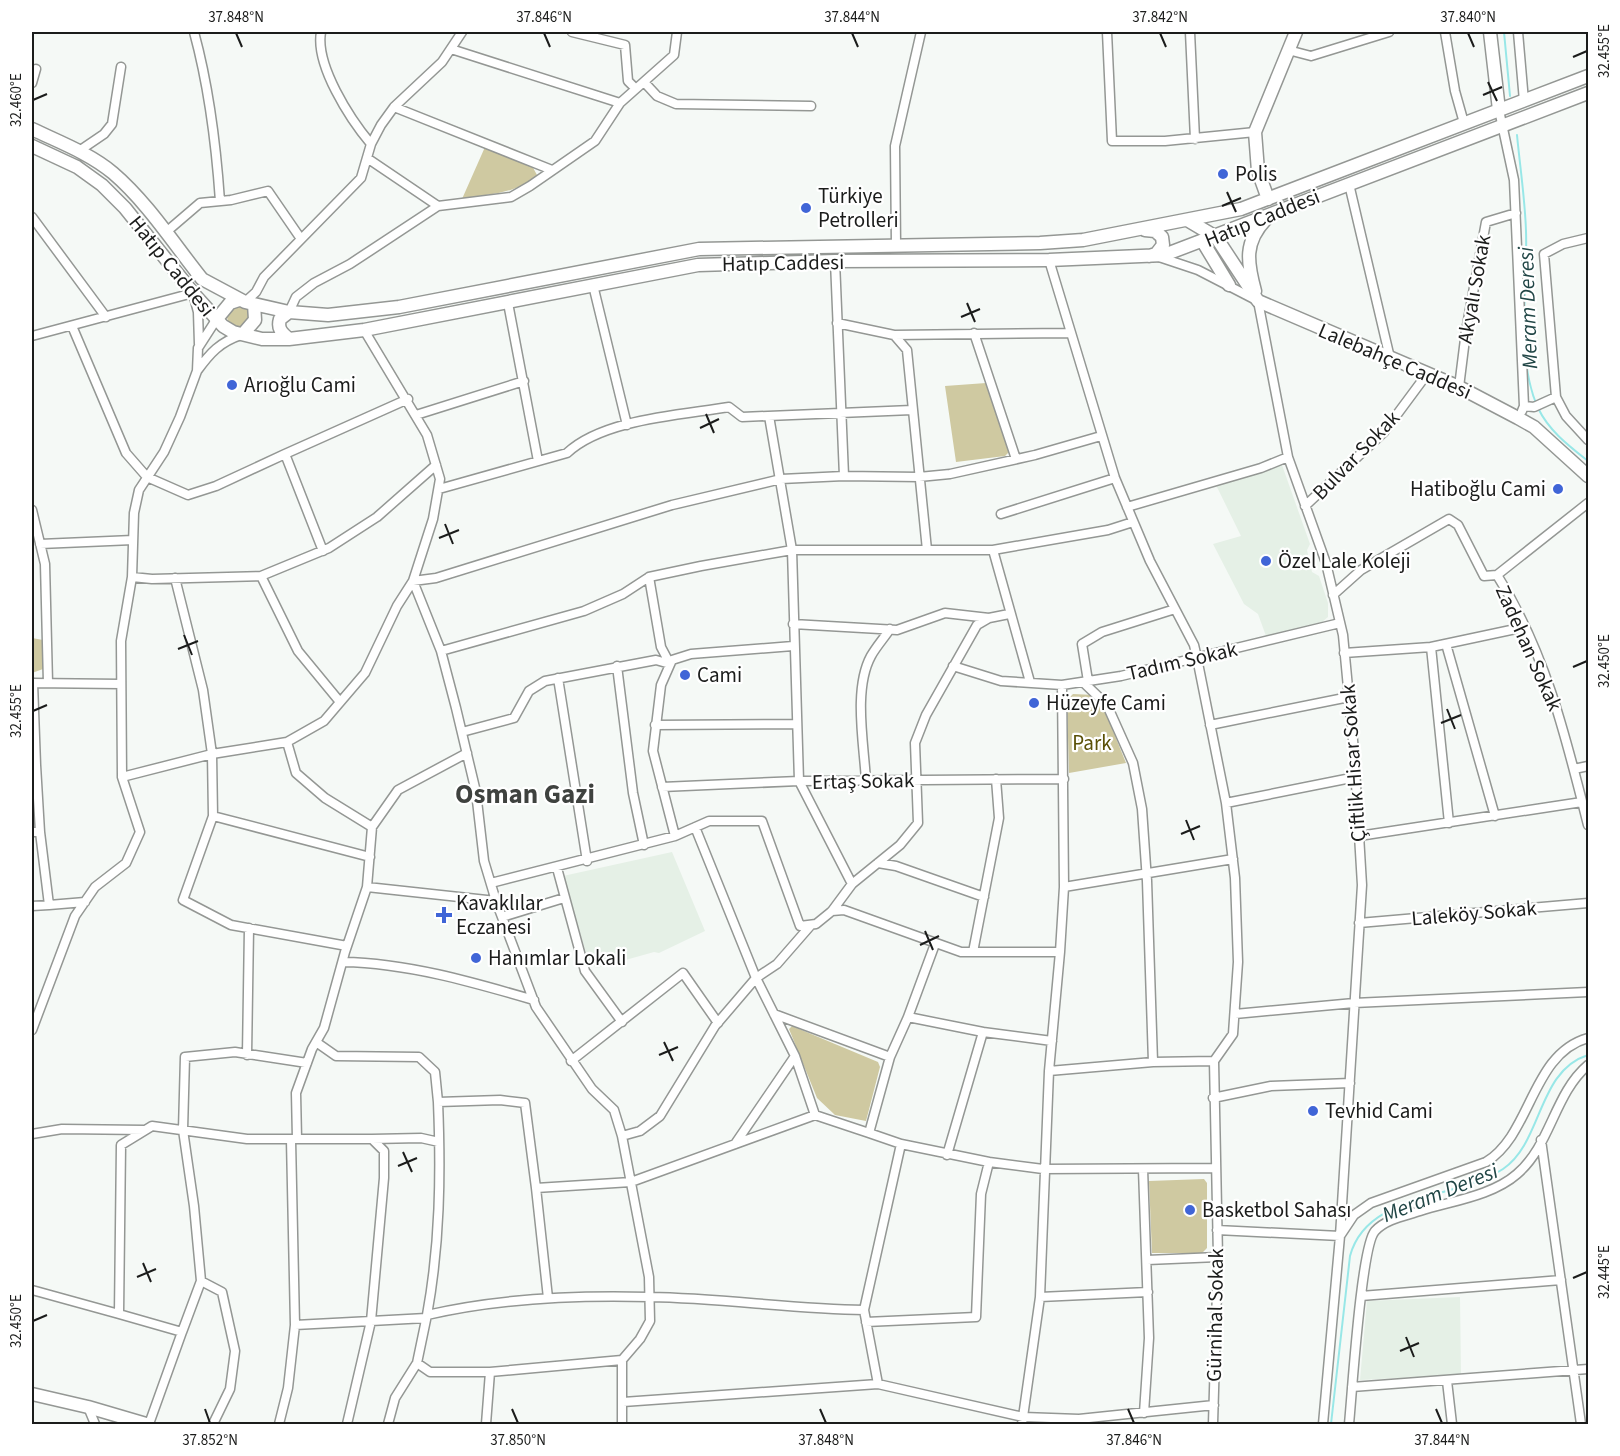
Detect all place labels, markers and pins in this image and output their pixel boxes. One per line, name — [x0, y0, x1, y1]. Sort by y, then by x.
place label: Polis — [1235, 159, 1277, 189]
marker: Polis — [1216, 167, 1230, 181]
place label: Türkiye Petrolleri — [818, 181, 899, 235]
marker: Türkiye Petrolleri — [799, 201, 813, 215]
place label: Arıoğlu Cami — [244, 370, 356, 400]
marker: Arıoğlu Cami — [225, 378, 239, 392]
place label: Hatiboğlu Cami — [1410, 474, 1546, 504]
marker: Hatiboğlu Cami — [1551, 482, 1565, 496]
place label: Özel Lale Koleji — [1278, 546, 1411, 576]
marker: Özel Lale Koleji — [1259, 554, 1273, 568]
place label: Cami — [697, 660, 742, 690]
marker: Cami — [678, 668, 692, 682]
place label: Hüzeyfe Cami — [1046, 688, 1166, 718]
marker: Hüzeyfe Cami — [1027, 696, 1041, 710]
place label: Kavaklılar Eczanesi — [456, 888, 544, 942]
marker: Kavaklılar Eczanesi — [437, 908, 451, 922]
place label: Hanımlar Lokali — [488, 943, 626, 973]
marker: Hanımlar Lokali — [469, 951, 483, 965]
place label: Tevhid Cami — [1325, 1096, 1433, 1126]
marker: Tevhid Cami — [1306, 1104, 1320, 1118]
place label: Basketbol Sahası — [1202, 1195, 1351, 1225]
marker: Basketbol Sahası — [1183, 1203, 1197, 1217]

